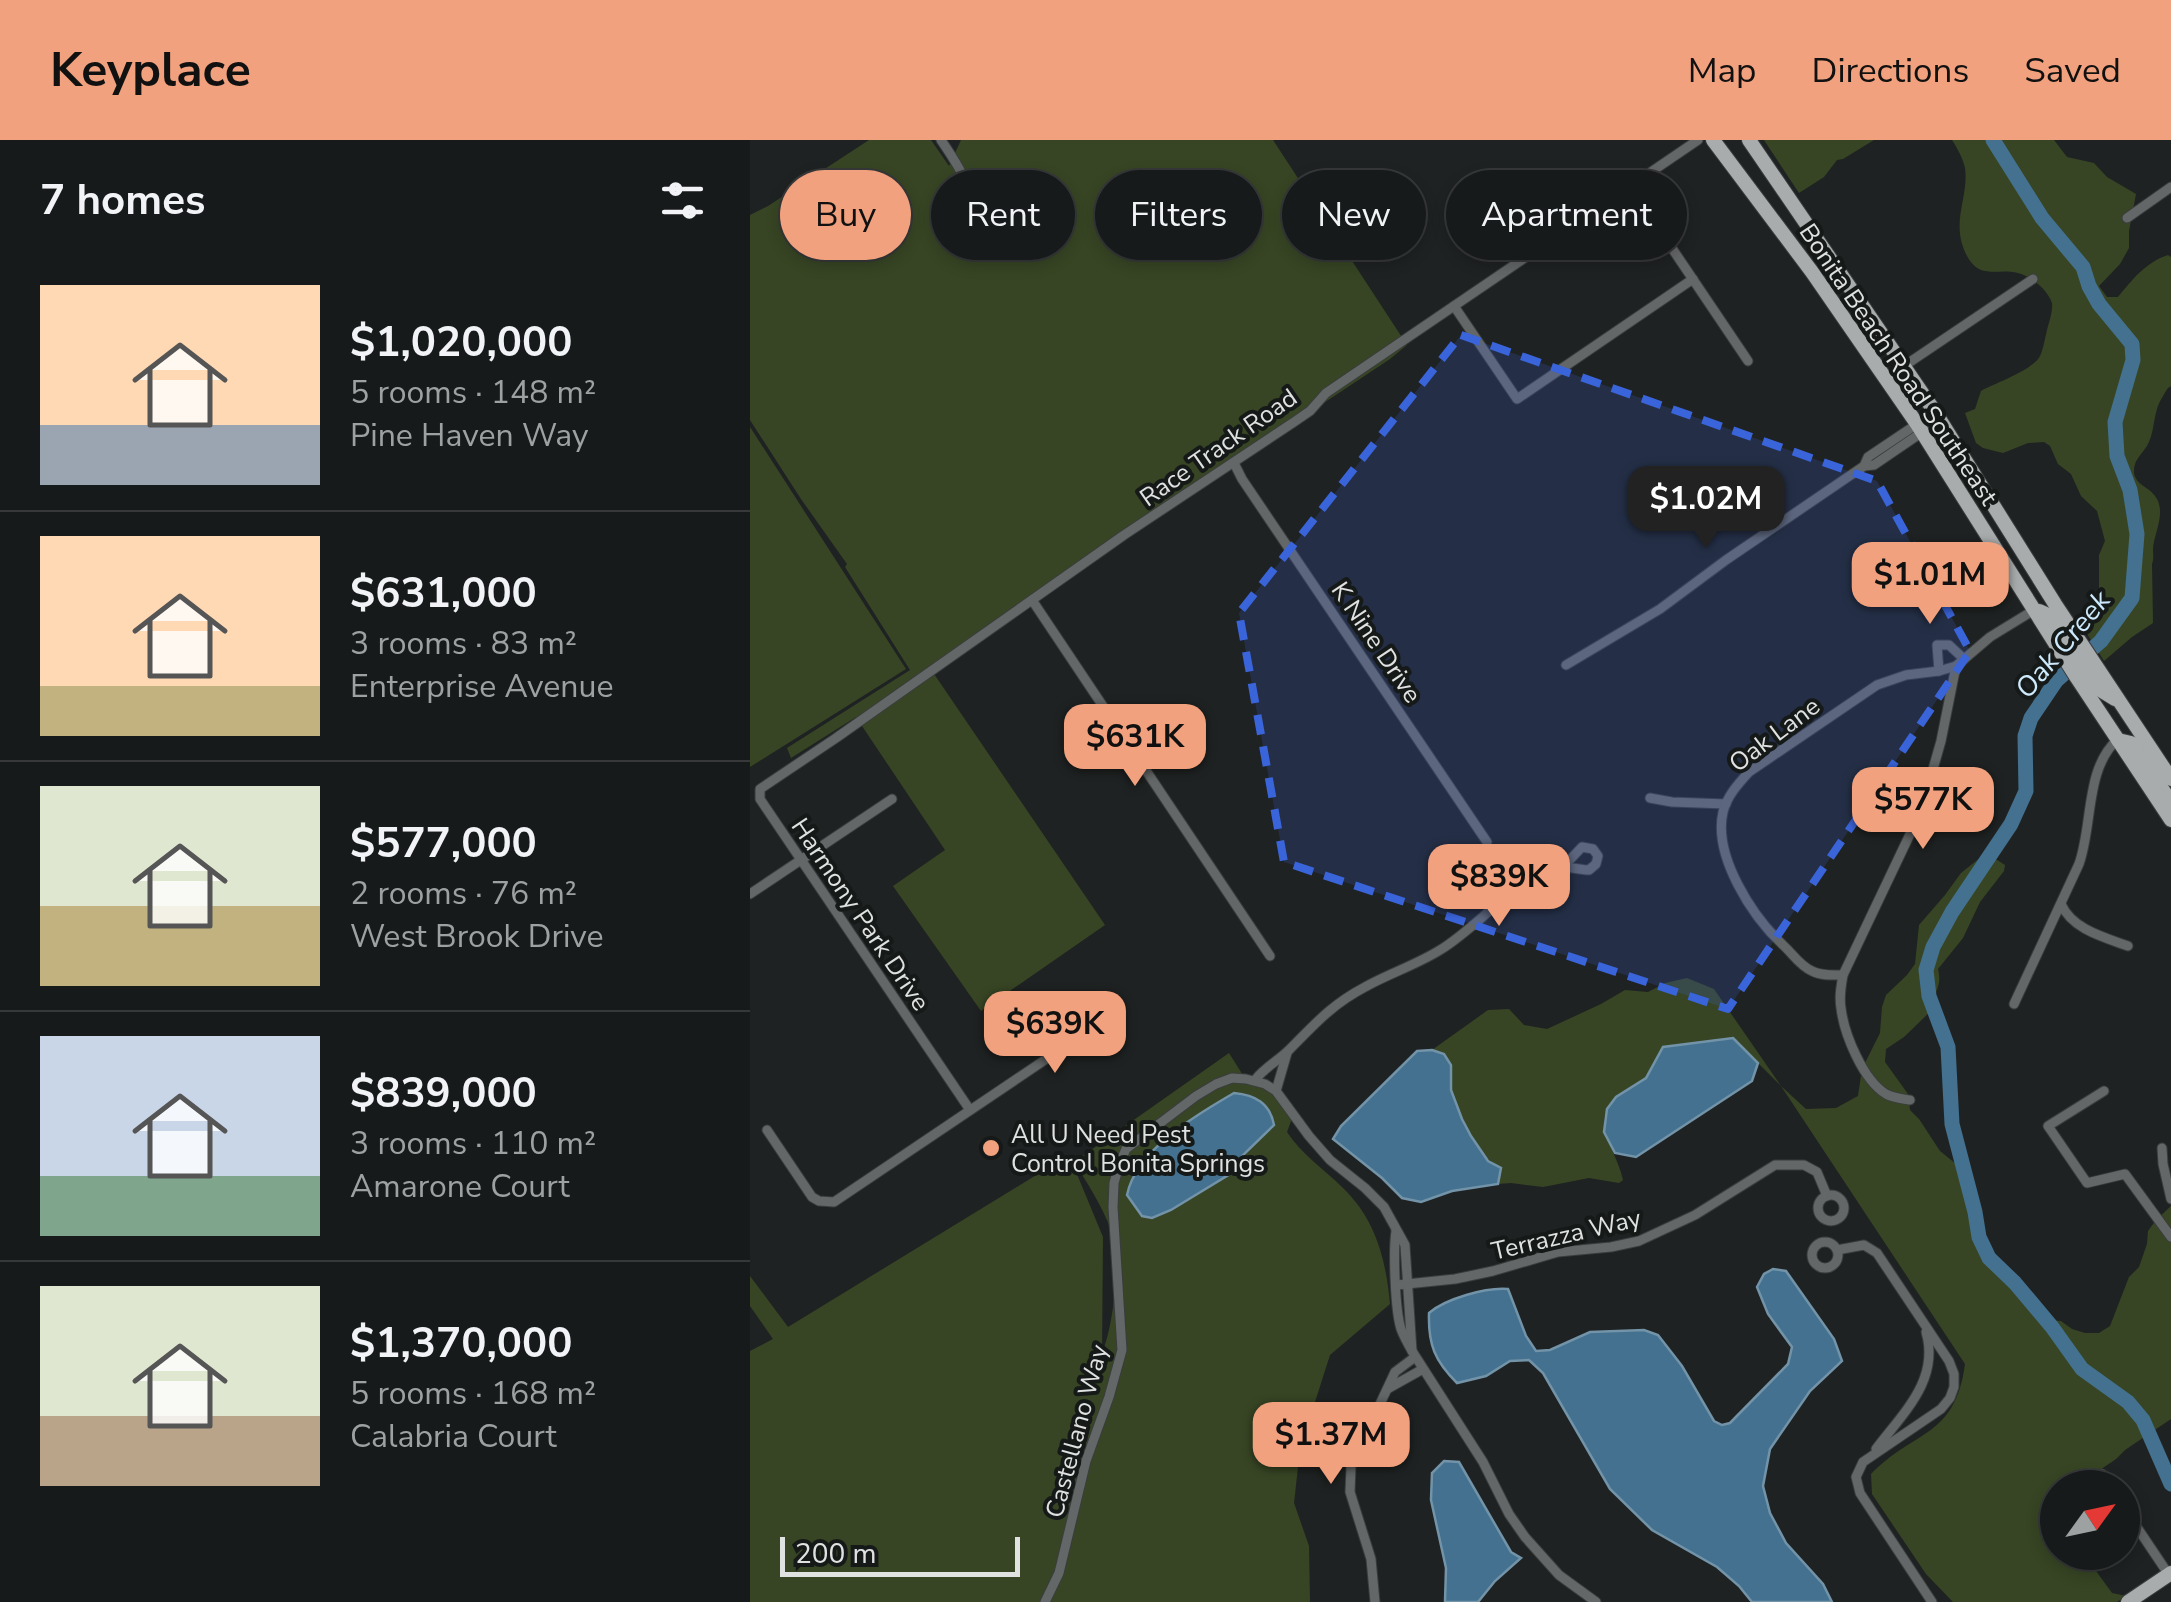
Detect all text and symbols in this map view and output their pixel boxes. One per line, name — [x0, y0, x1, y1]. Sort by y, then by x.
text: Keyplace — [50, 37, 251, 103]
text: Map — [1688, 47, 1757, 94]
text: Directions — [1812, 47, 1969, 94]
text: Saved — [2024, 47, 2121, 94]
chip: Buy — [780, 170, 911, 260]
chip: Rent — [931, 170, 1075, 260]
chip: Filters — [1095, 170, 1262, 260]
chip: New — [1282, 170, 1426, 260]
chip: Apartment — [1446, 170, 1687, 260]
text: 7 homes — [40, 172, 205, 229]
icon: filters — [655, 173, 710, 228]
street label: Bonita Beach Road Southeast — [1791, 217, 2005, 512]
text: $1,020,000 — [350, 314, 572, 371]
icon: home — [120, 325, 240, 445]
text: 5 rooms · 148 m² — [350, 371, 596, 414]
street label: Race Track Road — [1133, 381, 1304, 515]
text: Pine Haven Way — [350, 414, 589, 457]
pin: $1.02M — [1625, 466, 1787, 551]
text: $1.02M — [1650, 477, 1762, 520]
pin: $1.01M — [1849, 542, 2011, 627]
text: $1.01M — [1874, 553, 1986, 596]
text: $631,000 — [350, 565, 537, 622]
street label: K Nine Drive — [1323, 575, 1429, 710]
icon: home — [120, 576, 240, 696]
water label: Oak Creek — [2006, 582, 2120, 707]
text: 3 rooms · 83 m² — [350, 622, 577, 665]
text: Enterprise Avenue — [350, 665, 613, 708]
street label: Oak Lane — [1722, 689, 1827, 780]
pin: $631K — [1065, 704, 1205, 789]
text: $631K — [1086, 715, 1184, 758]
pin: $577K — [1853, 767, 1993, 852]
text: $577K — [1874, 778, 1972, 821]
street label: Harmony Park Drive — [783, 812, 937, 1018]
text: $577,000 — [350, 815, 537, 872]
icon: home — [120, 826, 240, 946]
pin: $839K — [1429, 844, 1569, 929]
text: $839K — [1450, 855, 1548, 898]
text: 2 rooms · 76 m² — [350, 872, 577, 915]
text: West Brook Drive — [350, 915, 604, 958]
pin: $639K — [985, 991, 1125, 1076]
text: $639K — [1006, 1002, 1104, 1045]
text: $839,000 — [350, 1065, 537, 1122]
icon: home — [120, 1076, 240, 1196]
place label: All U Need Pest Control Bonita Springs — [1011, 1118, 1265, 1181]
text: 3 rooms · 110 m² — [350, 1122, 596, 1165]
marker: All U Need Pest Control Bonita Springs — [980, 1137, 1002, 1159]
text: Amarone Court — [350, 1165, 570, 1208]
street label: Terrazza Way — [1488, 1201, 1644, 1269]
text: $1,370,000 — [350, 1315, 572, 1372]
icon: home — [120, 1326, 240, 1446]
street label: Castellano Way — [1037, 1341, 1116, 1522]
text: 5 rooms · 168 m² — [350, 1372, 596, 1415]
pin: $1.37M — [1250, 1402, 1412, 1487]
text: $1.37M — [1275, 1413, 1387, 1456]
text: Calabria Court — [350, 1415, 557, 1458]
north arrow — [2040, 1470, 2140, 1570]
map controls — [2040, 1470, 2140, 1570]
scale bar — [780, 1532, 1020, 1576]
text: 200 m — [795, 1535, 877, 1573]

